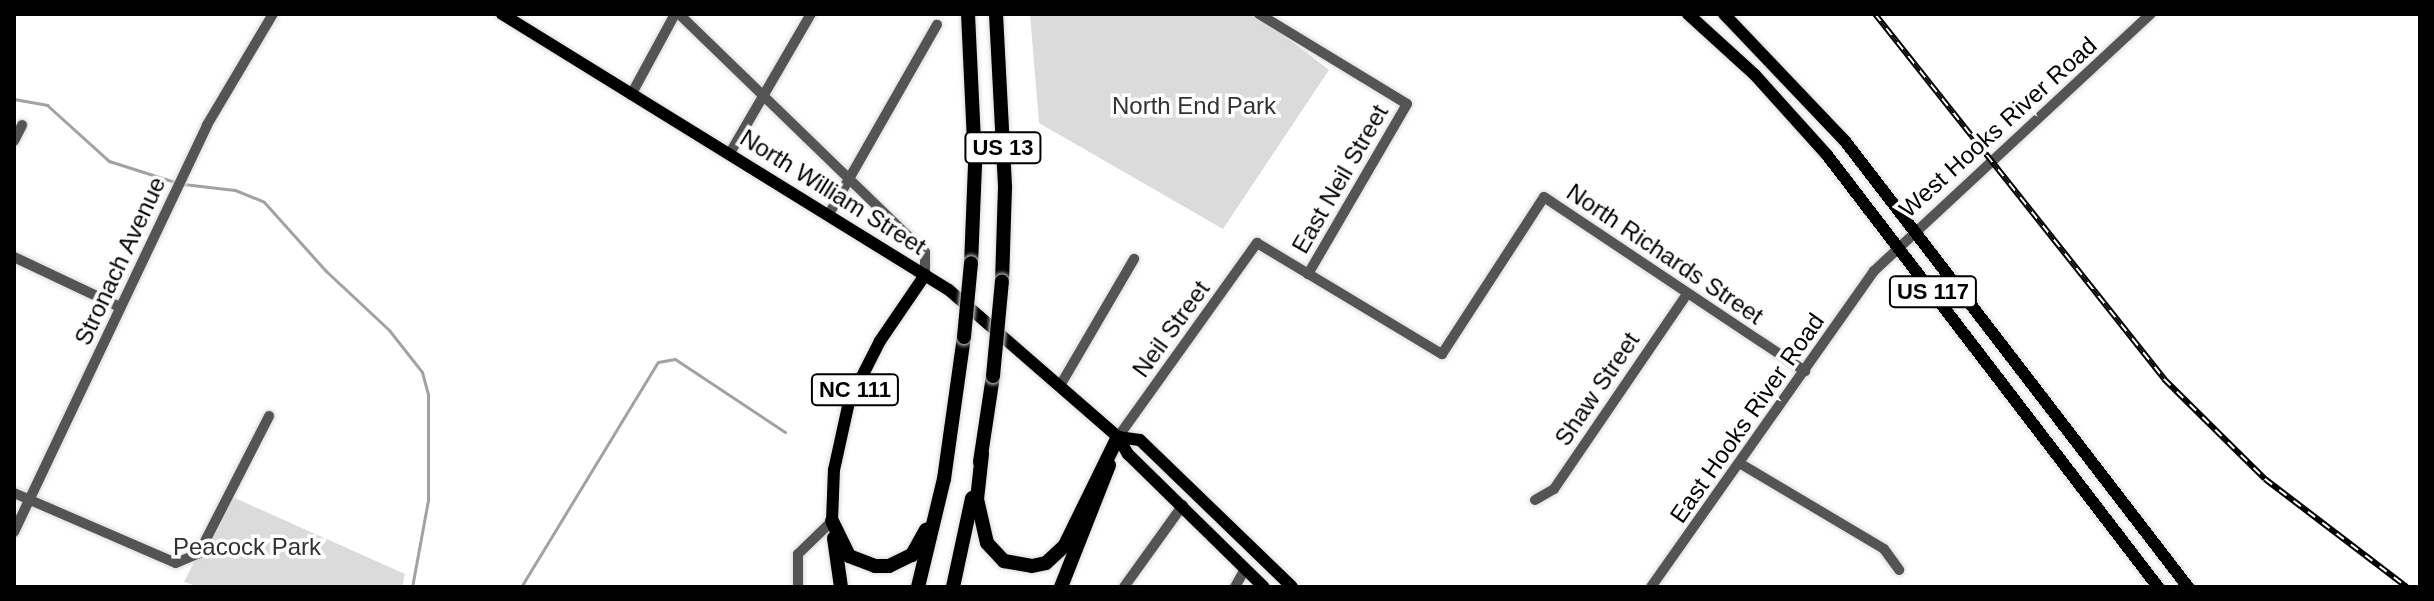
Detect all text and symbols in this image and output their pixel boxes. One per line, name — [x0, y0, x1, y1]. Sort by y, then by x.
street label: West Hooks River Road — [1893, 31, 2103, 223]
park label: North End Park — [1112, 92, 1276, 120]
street label: East Neil Street — [1286, 100, 1394, 258]
street label: North William Street — [735, 123, 931, 261]
road number: US 13 — [963, 130, 1043, 166]
street label: Stronach Avenue — [68, 172, 172, 350]
street label: North Richards Street — [1561, 178, 1769, 330]
road number: US 117 — [1887, 274, 1979, 310]
street label: Neil Street — [1126, 275, 1216, 383]
street label: East Hooks River Road — [1664, 308, 1830, 528]
street label: Shaw Street — [1549, 327, 1645, 451]
road number: NC 111 — [809, 372, 901, 408]
park label: Peacock Park — [173, 533, 321, 561]

